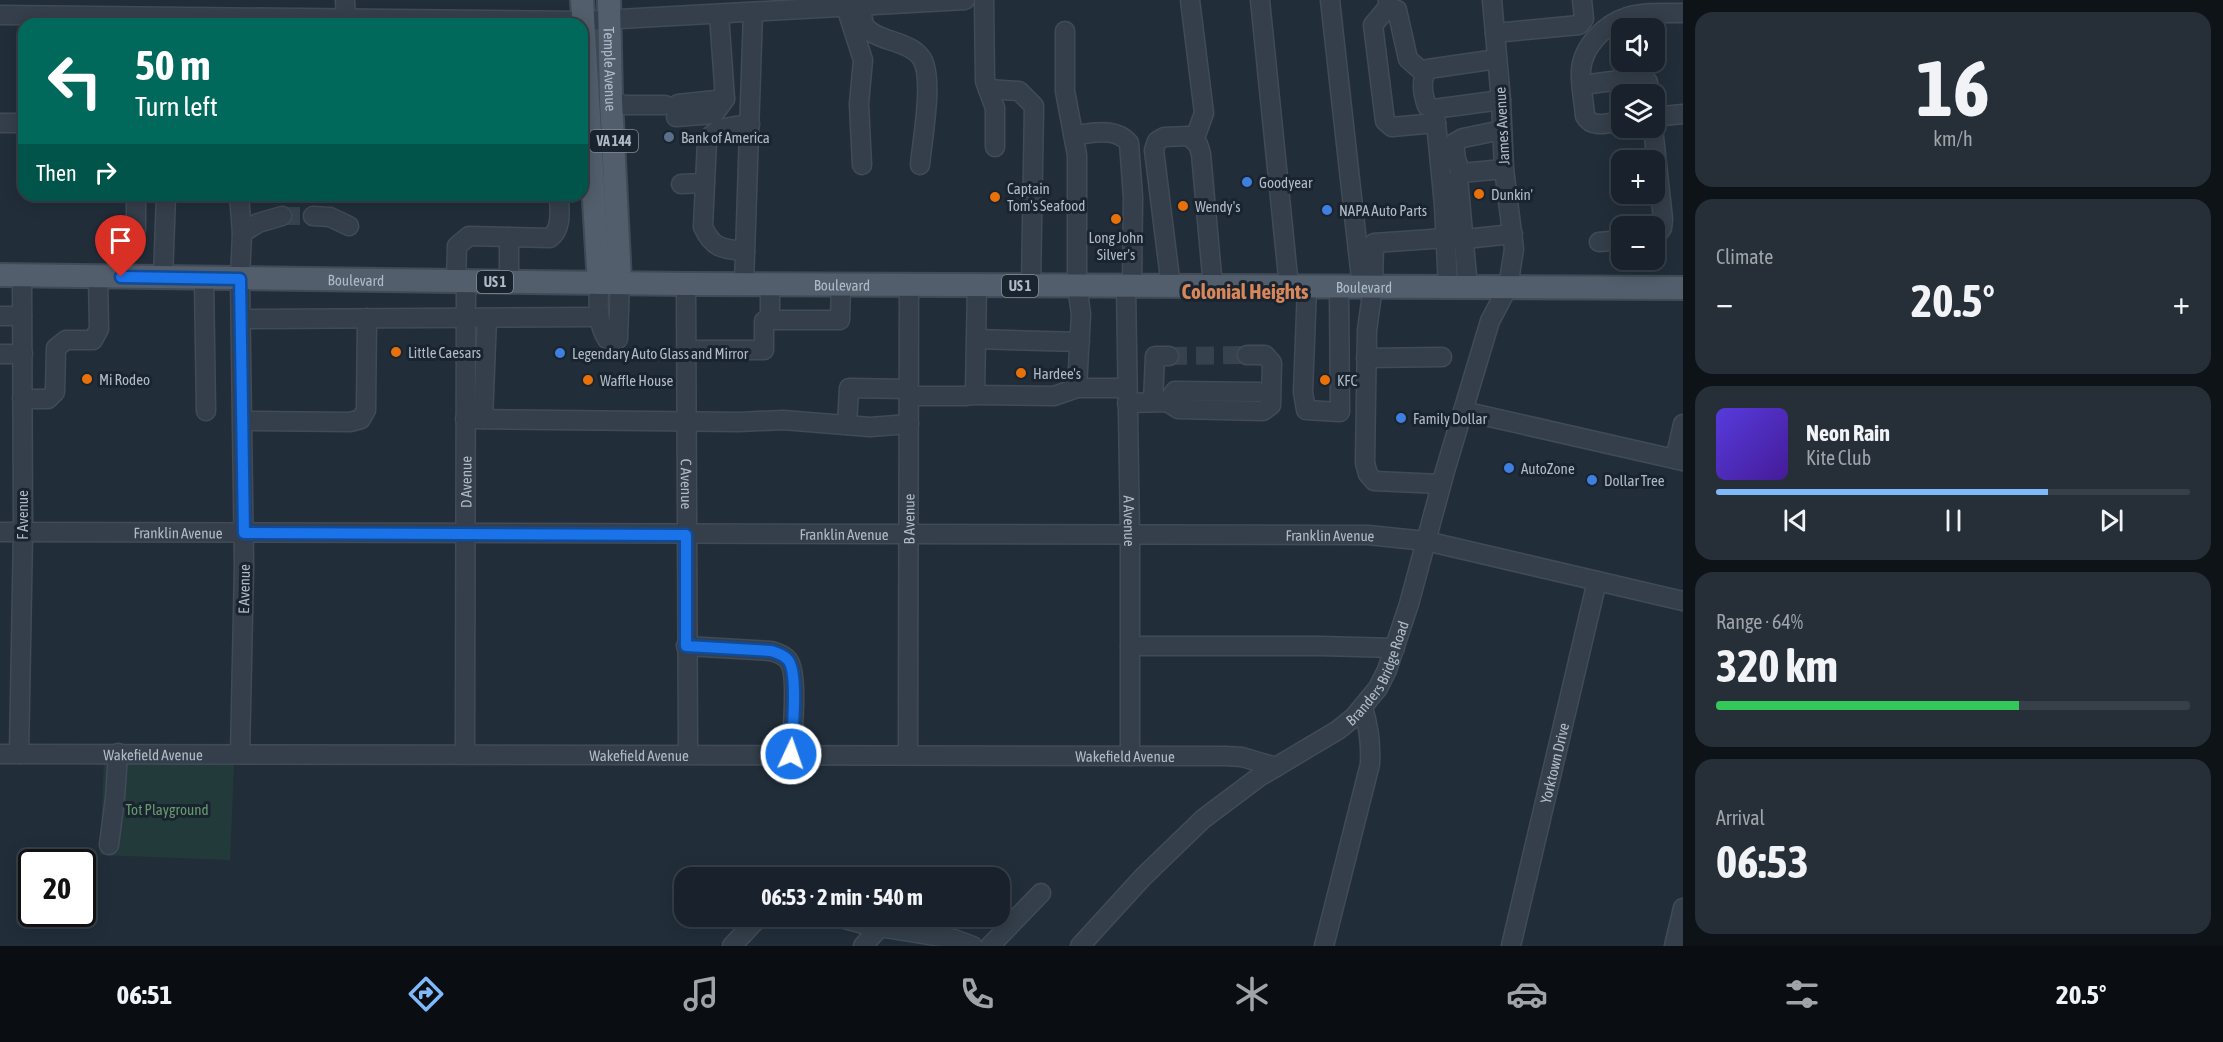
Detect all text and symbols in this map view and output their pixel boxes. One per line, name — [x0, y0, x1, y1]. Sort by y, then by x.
map controls — [1611, 18, 1665, 270]
button: sound — [1611, 18, 1665, 72]
street label: Temple Avenue — [601, 26, 620, 112]
text: 50 m — [135, 41, 210, 89]
icon: left — [36, 42, 114, 120]
text: 16 — [1916, 43, 1990, 133]
button: layers — [1611, 84, 1665, 138]
street label: James Avenue — [1491, 86, 1513, 166]
text: Turn left — [135, 91, 218, 122]
text: km/h — [1933, 127, 1973, 150]
place label: Bank of America — [681, 129, 770, 146]
road number: VA 144 — [590, 130, 638, 152]
marker: Bank of America — [662, 130, 676, 144]
button: + — [1611, 150, 1665, 204]
icon: right — [89, 156, 122, 189]
text: Then — [36, 160, 77, 186]
place label: Goodyear — [1259, 174, 1313, 191]
marker: Goodyear — [1240, 175, 1254, 189]
place label: Captain Tom's Seafood — [1007, 180, 1085, 214]
place label: Dunkin' — [1491, 186, 1533, 203]
marker: Dunkin' — [1472, 187, 1486, 201]
marker: Captain Tom's Seafood — [988, 190, 1002, 204]
place label: Wendy's — [1195, 198, 1241, 215]
marker: Wendy's — [1176, 199, 1190, 213]
place label: NAPA Auto Parts — [1339, 202, 1427, 219]
marker: NAPA Auto Parts — [1320, 203, 1334, 217]
marker: Long John Silver's — [1109, 212, 1123, 226]
pin — [95, 215, 146, 277]
button: − — [1611, 216, 1665, 270]
icon: arrive — [104, 224, 137, 257]
place label: Long John Silver's — [1088, 229, 1144, 263]
text: Climate — [1716, 245, 1773, 268]
street label: Boulevard — [328, 271, 384, 289]
road number: US 1 — [477, 271, 513, 293]
road number: US 1 — [1002, 275, 1038, 297]
text: 20.5° — [1911, 275, 1995, 327]
street label: Boulevard — [814, 276, 870, 293]
street label: Boulevard — [1336, 278, 1392, 295]
district label: Colonial Heights — [1181, 279, 1309, 303]
text: − — [1716, 283, 1733, 321]
text: + — [2173, 283, 2190, 321]
place label: Little Caesars — [408, 344, 481, 361]
marker: Little Caesars — [389, 345, 403, 359]
place label: Legendary Auto Glass and Mirror — [572, 345, 749, 362]
marker: Legendary Auto Glass and Mirror — [553, 346, 567, 360]
place label: Hardee's — [1033, 365, 1081, 382]
marker: Hardee's — [1014, 366, 1028, 380]
place label: Mi Rodeo — [99, 371, 150, 388]
marker: Mi Rodeo — [80, 372, 94, 386]
place label: Waffle House — [600, 372, 674, 389]
place label: KFC — [1337, 372, 1357, 389]
marker: Waffle House — [581, 373, 595, 387]
marker: KFC — [1318, 373, 1332, 387]
place label: Family Dollar — [1413, 410, 1487, 427]
marker: Family Dollar — [1394, 411, 1408, 425]
text: Neon Rain — [1806, 420, 1890, 446]
text: Kite Club — [1806, 446, 1871, 469]
street label: D Avenue — [457, 456, 474, 508]
street label: C Avenue — [678, 459, 695, 509]
place label: AutoZone — [1521, 460, 1575, 477]
marker: AutoZone — [1502, 461, 1516, 475]
place label: Dollar Tree — [1604, 472, 1665, 489]
marker: Dollar Tree — [1585, 473, 1599, 487]
street label: F Avenue — [14, 490, 31, 540]
street label: B Avenue — [900, 493, 917, 544]
street label: A Avenue — [1121, 495, 1139, 547]
icon: previous — [1779, 504, 1812, 537]
icon: pause — [1937, 504, 1970, 537]
icon: next — [2095, 504, 2128, 537]
street label: Franklin Avenue — [133, 524, 223, 541]
street label: Franklin Avenue — [799, 525, 889, 542]
street label: Franklin Avenue — [1285, 526, 1376, 544]
street label: E Avenue — [235, 564, 253, 614]
text: Range · 64% — [1716, 610, 1803, 633]
street label: Branders Bridge Road — [1342, 619, 1411, 729]
text: 320 km — [1716, 640, 1838, 692]
street label: Yorktown Drive — [1536, 721, 1572, 805]
position arrow — [759, 722, 823, 786]
street label: Wakefield Avenue — [103, 746, 203, 763]
street label: Wakefield Avenue — [589, 746, 689, 764]
street label: Wakefield Avenue — [1075, 747, 1175, 764]
park label: Tot Playground — [125, 801, 209, 818]
text: Arrival — [1716, 806, 1765, 829]
text: 06:53 — [1716, 836, 1809, 888]
speed limit sign: 20 — [18, 849, 96, 927]
text: 06:53 · 2 min · 540 m — [761, 884, 923, 910]
icon: directions — [405, 973, 447, 1015]
icon: music — [680, 973, 722, 1015]
icon: phone — [956, 973, 998, 1015]
icon: climate — [1231, 973, 1273, 1015]
icon: car — [1506, 973, 1548, 1015]
icon: filters — [1781, 973, 1823, 1015]
text: 06:51 — [117, 979, 172, 1010]
text: 20.5° — [2056, 979, 2106, 1010]

